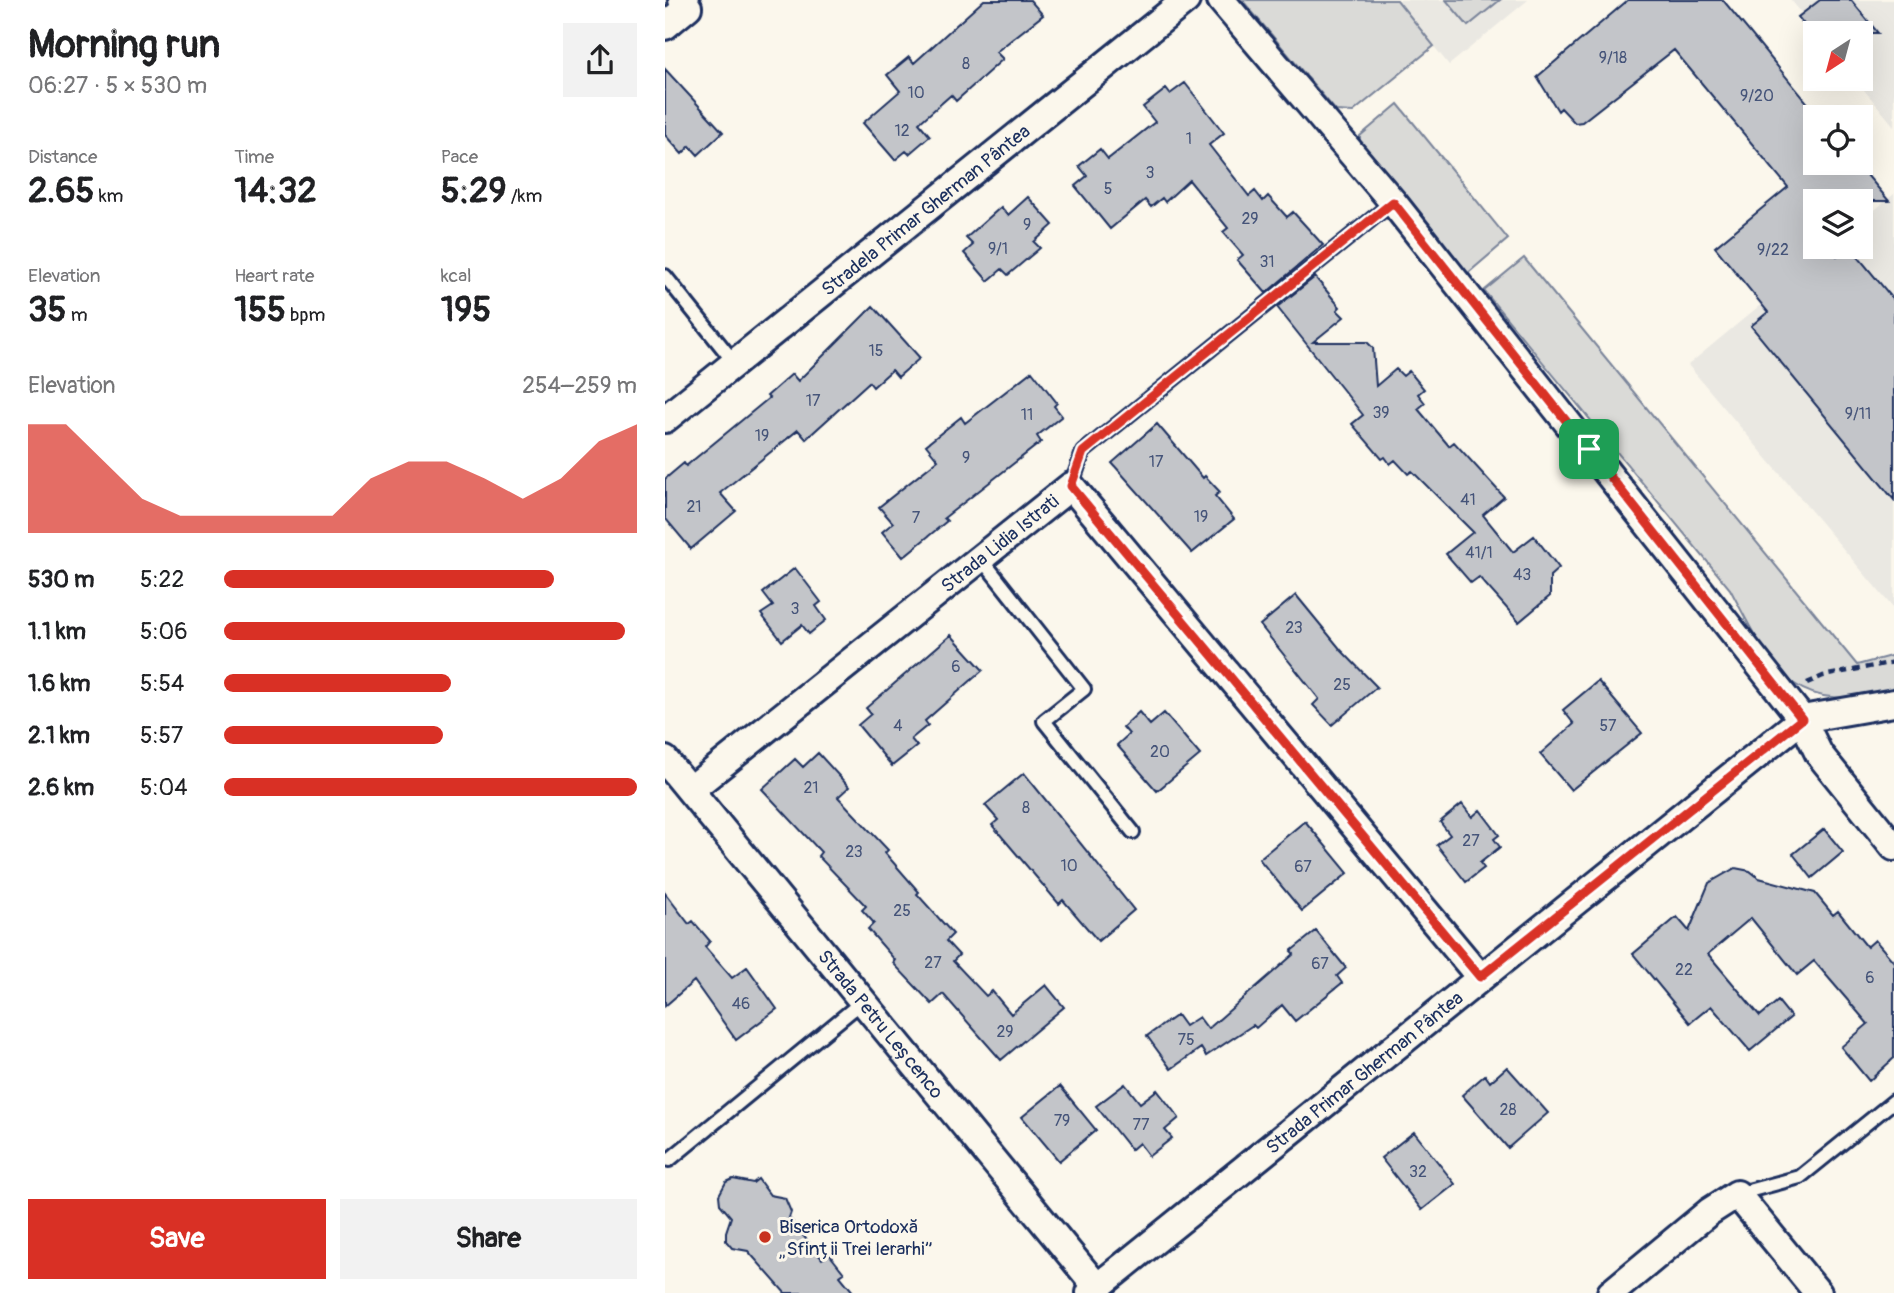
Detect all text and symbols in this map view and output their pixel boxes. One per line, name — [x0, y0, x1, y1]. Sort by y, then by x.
text: Morning run — [28, 21, 220, 69]
north arrow — [1803, 21, 1873, 91]
map controls — [1803, 21, 1873, 259]
button: share — [563, 23, 637, 97]
house number: 9/18 — [1599, 48, 1627, 68]
house number: 8 — [962, 54, 970, 74]
text: 06:27 · 5 × 530 m — [28, 71, 207, 100]
house number: 10 — [907, 83, 925, 103]
house number: 9/20 — [1740, 86, 1774, 106]
button: locate — [1803, 105, 1873, 175]
street label: Stradela Primar Gherman Pântea — [817, 119, 1035, 302]
house number: 12 — [894, 121, 910, 141]
house number: 1 — [1186, 129, 1192, 149]
text: Distance — [28, 145, 97, 169]
text: Time — [234, 145, 274, 169]
text: Pace — [441, 145, 478, 169]
house number: 3 — [1146, 163, 1155, 183]
text: 2.65 — [28, 169, 95, 213]
text: 14:32 — [234, 169, 317, 213]
text: 5:29 — [441, 169, 507, 213]
house number: 5 — [1104, 179, 1112, 199]
text: km — [95, 184, 124, 208]
text: /km — [507, 184, 542, 208]
button: layers — [1803, 189, 1873, 259]
house number: 29 — [1241, 209, 1259, 229]
house number: 9 — [1023, 215, 1031, 235]
house number: 9/1 — [988, 239, 1008, 259]
house number: 9/22 — [1757, 240, 1789, 260]
house number: 31 — [1259, 252, 1275, 272]
text: Elevation — [28, 264, 100, 288]
text: Heart rate — [234, 264, 314, 288]
text: kcal — [441, 264, 472, 288]
text: 35 — [28, 288, 67, 332]
text: 155 — [234, 288, 286, 332]
text: 195 — [441, 288, 491, 332]
text: m — [67, 303, 88, 327]
text: bpm — [286, 303, 325, 327]
house number: 15 — [869, 341, 883, 361]
text: Elevation — [28, 371, 116, 400]
text: 254–259 m — [522, 371, 637, 400]
house number: 17 — [806, 391, 821, 411]
house number: 39 — [1372, 403, 1390, 423]
house number: 9/11 — [1845, 404, 1871, 424]
house number: 11 — [1021, 405, 1033, 425]
pin — [1559, 419, 1619, 479]
house number: 19 — [755, 426, 769, 446]
icon: arrive — [1570, 430, 1608, 468]
house number: 9 — [962, 448, 970, 468]
house number: 17 — [1149, 452, 1164, 472]
street label: Strada Lidia Istrati — [936, 489, 1064, 598]
house number: 41 — [1460, 490, 1476, 510]
house number: 21 — [686, 497, 702, 517]
house number: 19 — [1194, 507, 1208, 527]
house number: 7 — [912, 508, 921, 528]
house number: 41/1 — [1465, 543, 1493, 563]
text: 530 m — [28, 565, 94, 594]
text: 5:22 — [140, 565, 184, 594]
house number: 43 — [1513, 565, 1531, 585]
house number: 3 — [791, 599, 800, 619]
text: 1.1 km — [28, 617, 86, 646]
text: 5:06 — [140, 617, 188, 646]
house number: 23 — [1285, 618, 1303, 638]
house number: 6 — [951, 657, 961, 677]
text: 1.6 km — [28, 669, 90, 698]
text: 5:54 — [140, 669, 184, 698]
house number: 25 — [1333, 675, 1351, 695]
house number: 4 — [893, 716, 903, 736]
house number: 57 — [1599, 716, 1617, 736]
text: 2.1 km — [28, 721, 90, 750]
text: 5:57 — [140, 721, 183, 750]
house number: 20 — [1150, 742, 1170, 762]
text: 2.6 km — [28, 773, 94, 802]
text: 5:04 — [140, 773, 188, 802]
house number: 21 — [803, 778, 819, 798]
house number: 8 — [1022, 798, 1030, 818]
house number: 27 — [1462, 831, 1480, 851]
house number: 23 — [845, 842, 863, 862]
house number: 10 — [1060, 856, 1078, 876]
house number: 67 — [1294, 857, 1312, 877]
house number: 25 — [893, 901, 911, 921]
street label: Strada Petru Leșcenco — [812, 945, 948, 1104]
house number: 27 — [924, 953, 942, 973]
house number: 67 — [1311, 954, 1329, 974]
house number: 22 — [1675, 960, 1693, 980]
house number: 6 — [1865, 968, 1875, 988]
street label: Strada Primar Gherman Pântea — [1261, 986, 1468, 1160]
house number: 46 — [732, 994, 750, 1014]
house number: 29 — [996, 1022, 1014, 1042]
house number: 75 — [1177, 1030, 1195, 1050]
house number: 28 — [1499, 1100, 1517, 1120]
house number: 79 — [1054, 1111, 1070, 1131]
house number: 77 — [1133, 1115, 1150, 1135]
house number: 32 — [1409, 1162, 1427, 1182]
button: Save — [28, 1199, 326, 1279]
button: Share — [340, 1199, 637, 1279]
place label: Biserica Ortodoxă „Sfinții Trei Ierarhi” — [779, 1215, 933, 1261]
marker: Biserica Ortodoxă „Sfinții Trei Ierarhi” — [757, 1229, 773, 1245]

